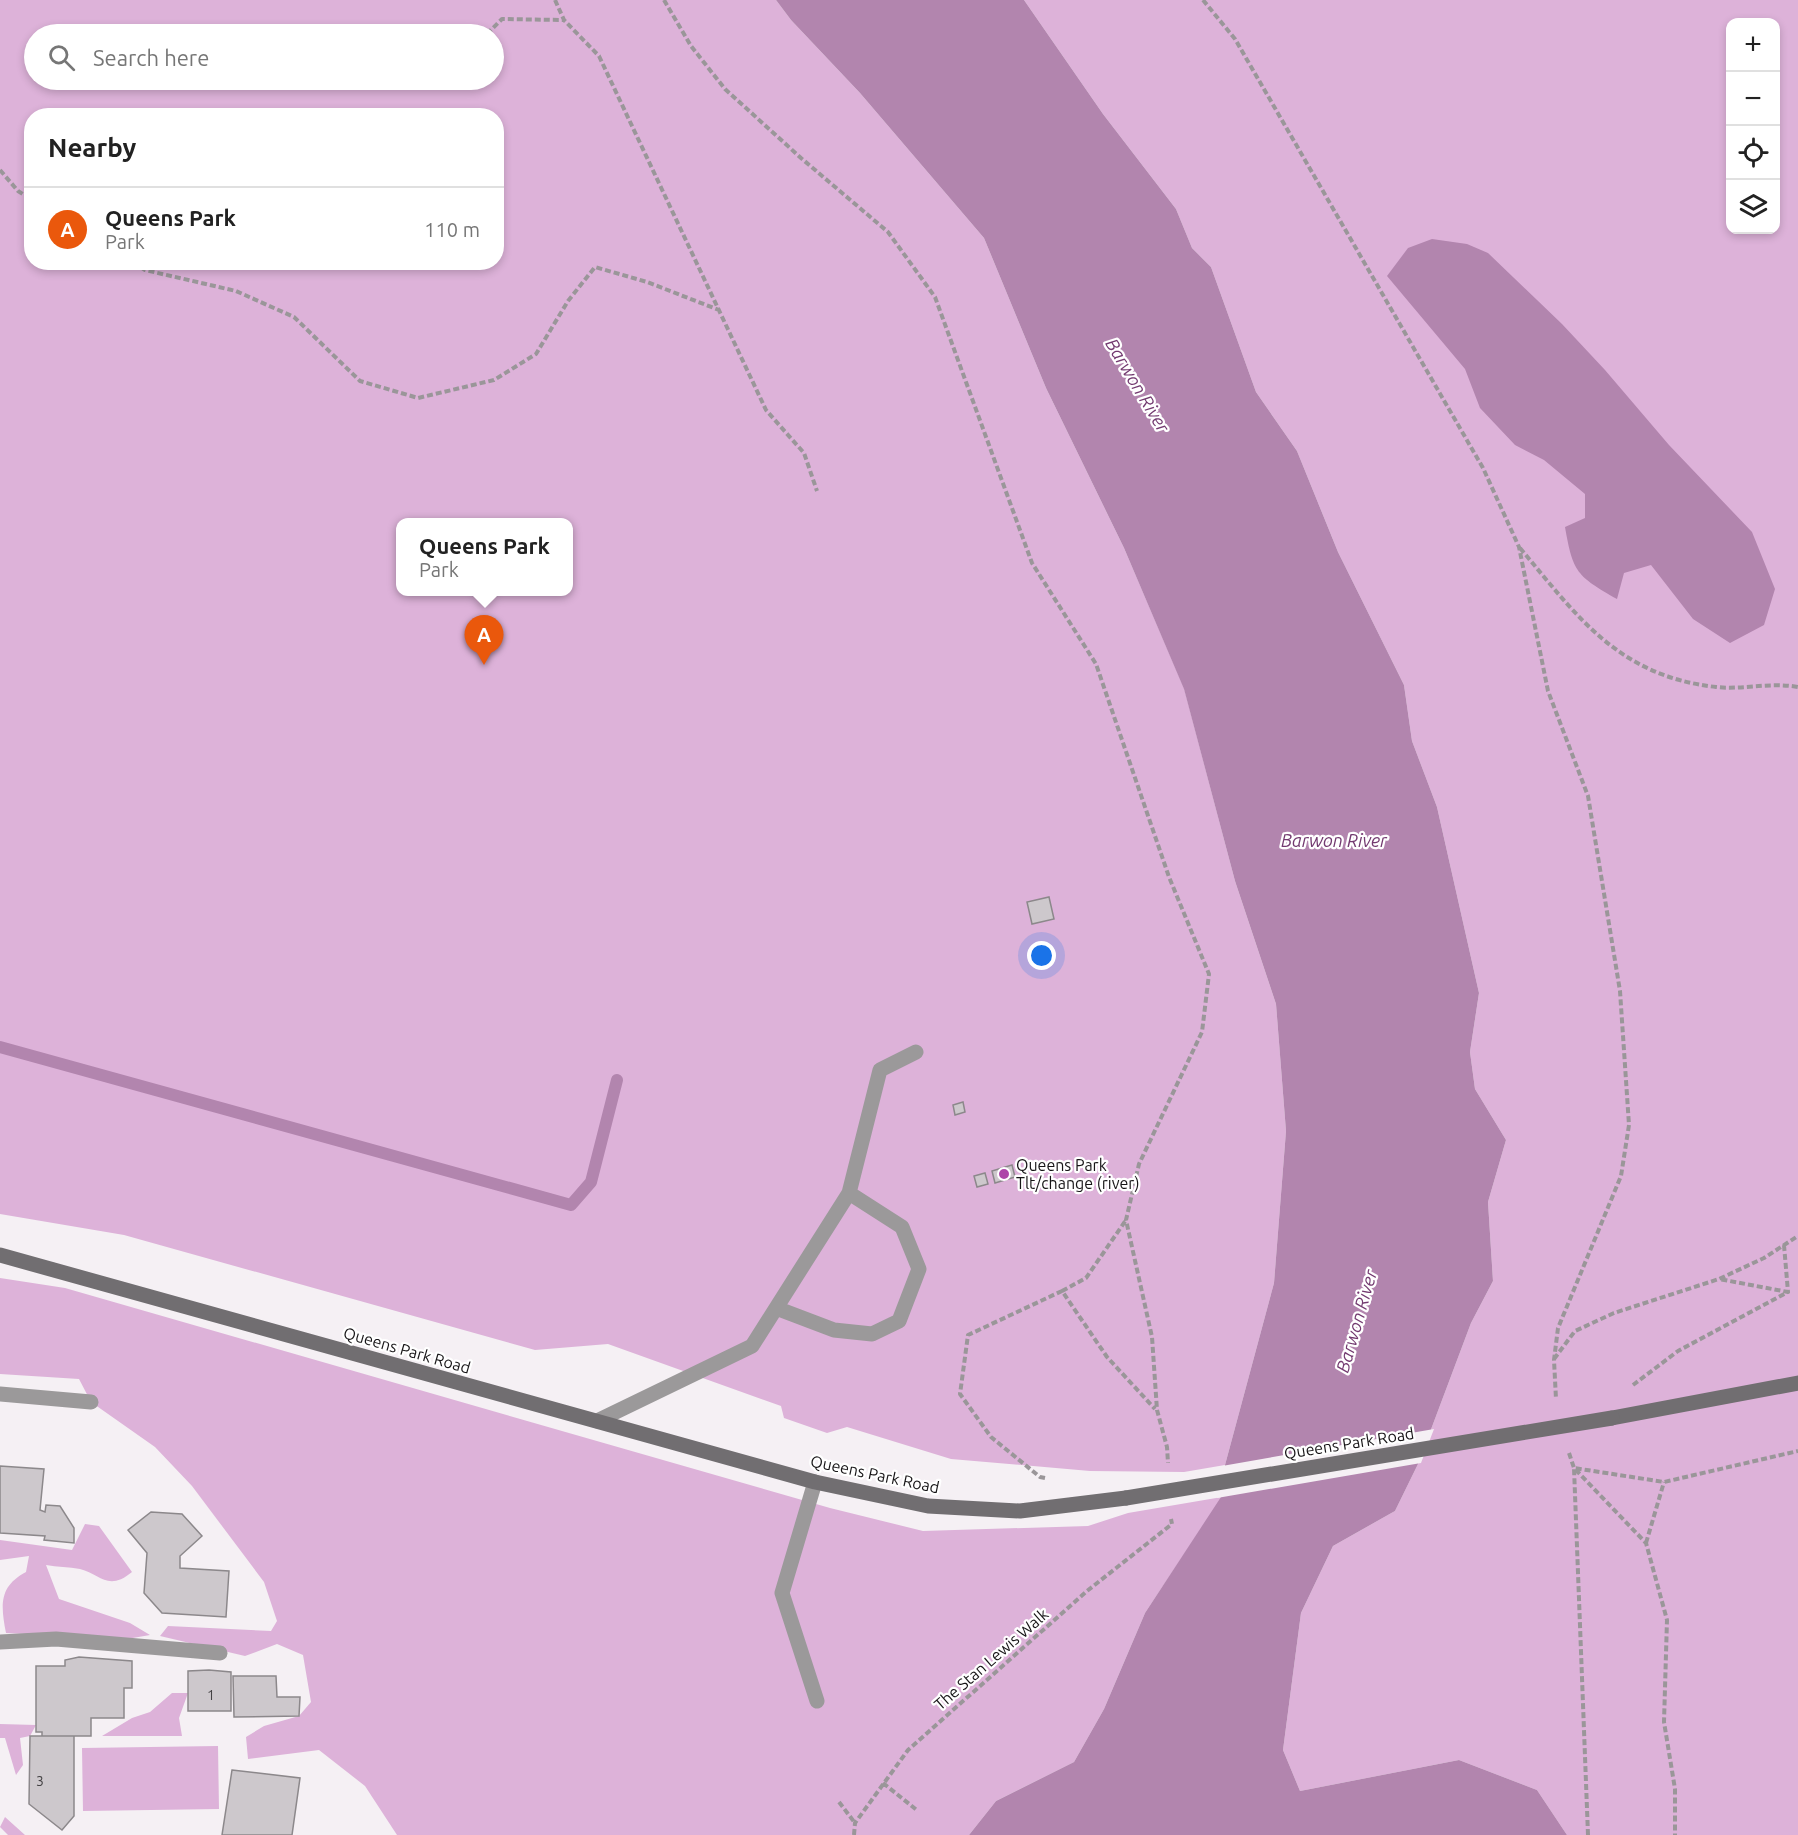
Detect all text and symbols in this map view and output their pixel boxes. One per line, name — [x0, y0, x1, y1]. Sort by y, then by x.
map controls — [1726, 18, 1780, 234]
button: + — [1726, 18, 1780, 72]
search box — [24, 24, 504, 90]
icon: search — [45, 41, 78, 74]
text: Search here — [93, 45, 209, 70]
button: − — [1726, 72, 1780, 126]
button: locate — [1726, 126, 1780, 180]
text: Nearby — [48, 133, 136, 162]
button: layers — [1726, 180, 1780, 234]
text: Queens Park — [105, 205, 236, 230]
text: A — [60, 218, 75, 241]
text: 110 m — [424, 218, 480, 241]
text: Park — [105, 230, 145, 253]
water label: Barwon River — [1102, 334, 1174, 437]
popup — [396, 518, 573, 596]
text: Queens Park — [419, 533, 550, 558]
text: Park — [419, 558, 459, 581]
pin: A — [464, 616, 504, 665]
water label: Barwon River — [1281, 830, 1388, 850]
your location — [1027, 941, 1056, 970]
place label: Queens Park Tlt/change (river) — [1016, 1156, 1139, 1193]
marker: Queens Park Tlt/change (river) — [997, 1167, 1011, 1181]
water label: Barwon River — [1332, 1266, 1381, 1375]
street label: Queens Park Road — [341, 1323, 473, 1377]
street label: Queens Park Road — [1283, 1424, 1415, 1462]
street label: Queens Park Road — [809, 1452, 941, 1496]
street label: The Stan Lewis Walk — [930, 1605, 1052, 1713]
house number: 1 — [207, 1687, 215, 1703]
house number: 3 — [36, 1773, 44, 1789]

